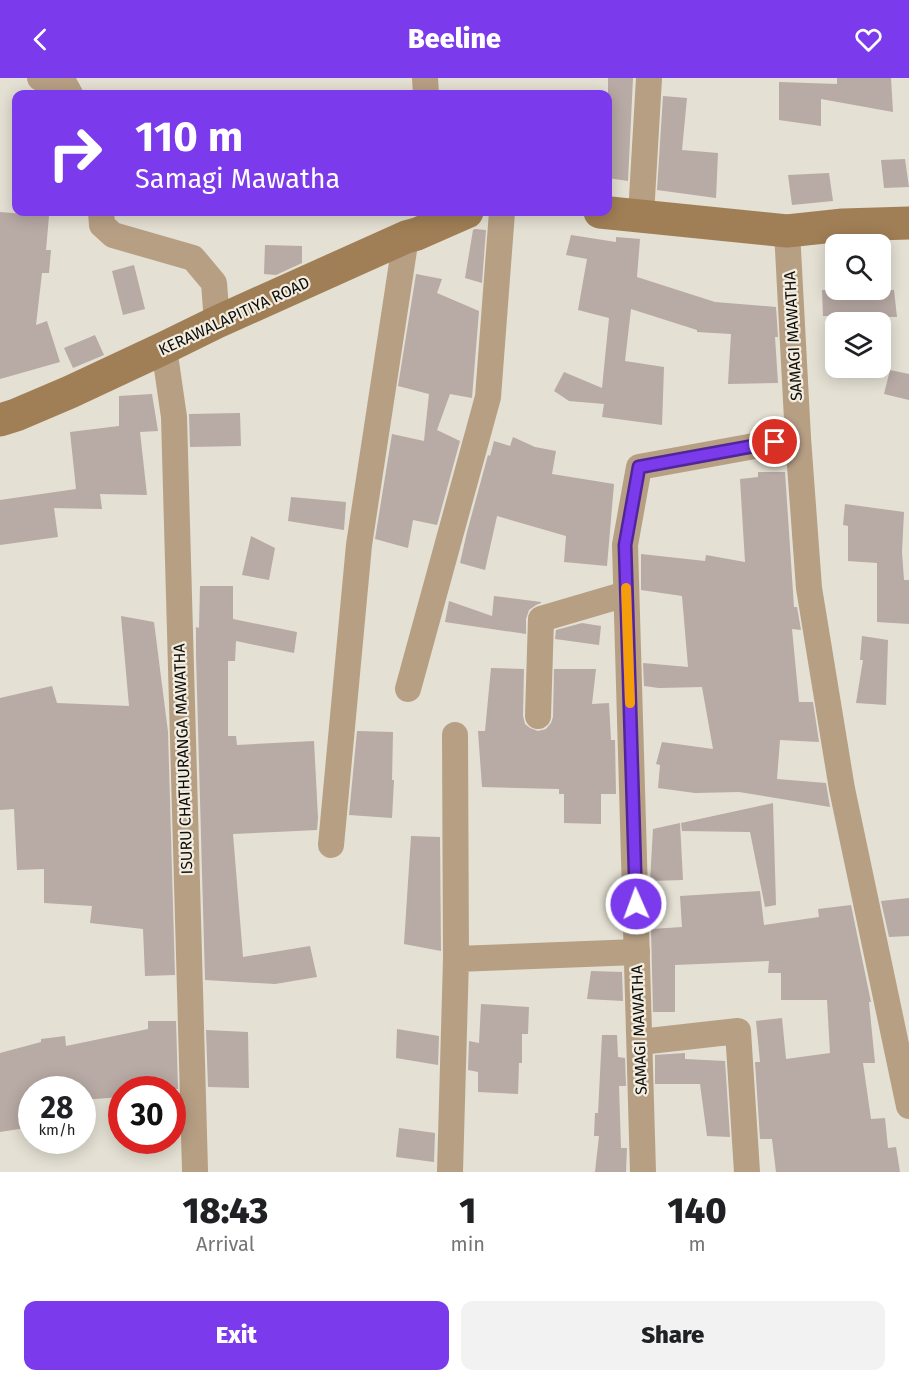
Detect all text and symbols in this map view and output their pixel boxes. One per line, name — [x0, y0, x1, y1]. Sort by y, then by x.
icon: back — [24, 23, 57, 56]
text: Beeline — [408, 23, 501, 55]
icon: heart — [852, 23, 885, 56]
text: 110 m — [135, 112, 243, 162]
icon: right — [36, 114, 114, 192]
text: Samagi Mawatha — [135, 163, 340, 195]
map controls — [825, 234, 891, 378]
button: search — [825, 234, 891, 300]
street label: SAMAGI MAWATHA — [780, 270, 806, 401]
street label: KERAWALAPITIYA ROAD — [155, 273, 313, 359]
button: layers — [825, 312, 891, 378]
pin — [749, 416, 800, 467]
icon: arrive — [758, 425, 791, 458]
street label: ISURU CHATHURANGA MAWATHA — [169, 642, 197, 875]
position arrow — [604, 872, 668, 936]
street label: SAMAGI MAWATHA — [627, 964, 651, 1095]
speed limit sign: 30 — [108, 1076, 186, 1154]
text: 28 — [41, 1090, 73, 1126]
text: km/h — [38, 1121, 76, 1139]
text: 18:43 — [182, 1189, 268, 1233]
text: 1 — [459, 1189, 476, 1233]
text: 140 — [667, 1189, 727, 1233]
text: Arrival — [196, 1232, 255, 1256]
text: min — [451, 1232, 485, 1256]
text: m — [688, 1232, 706, 1256]
button: Exit — [24, 1301, 449, 1370]
button: Share — [461, 1301, 885, 1370]

